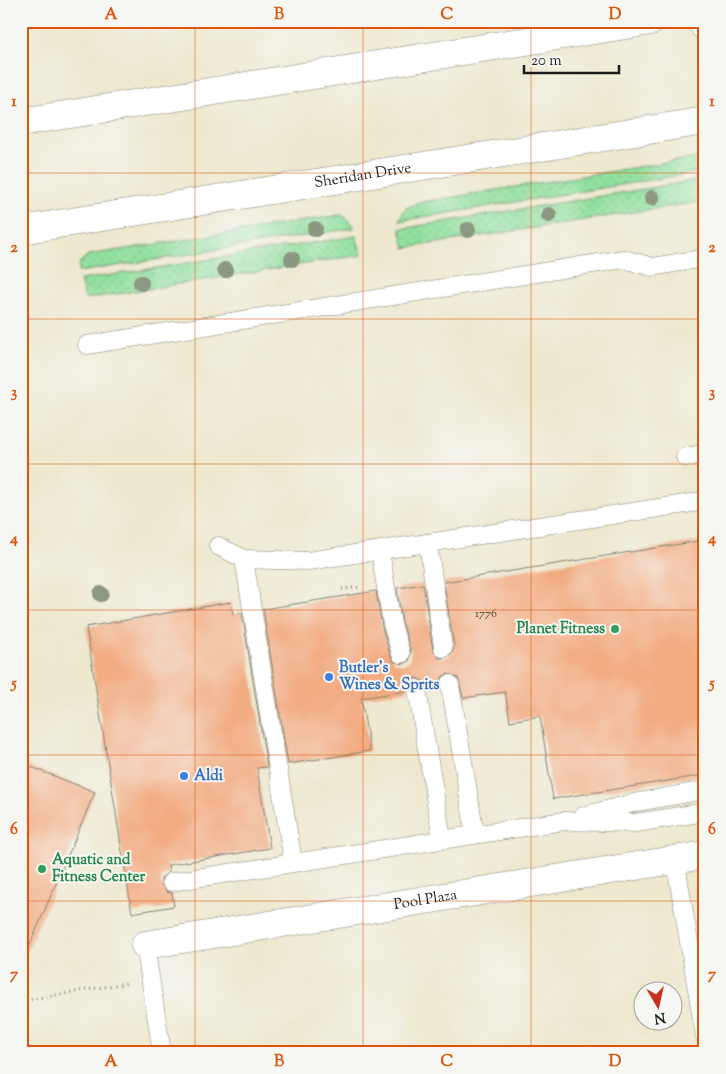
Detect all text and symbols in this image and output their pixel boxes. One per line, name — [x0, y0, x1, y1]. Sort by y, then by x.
text: A — [105, 4, 118, 27]
text: B — [274, 4, 284, 27]
text: C — [441, 4, 454, 27]
text: D — [609, 4, 622, 27]
scale bar — [524, 42, 618, 74]
text: 20 m — [531, 51, 562, 72]
text: 1 — [11, 91, 17, 114]
text: 1 — [709, 91, 715, 114]
street label: Sheridan Drive — [313, 157, 413, 194]
text: 2 — [10, 237, 18, 260]
text: 2 — [708, 237, 716, 260]
text: 3 — [11, 382, 18, 405]
text: 3 — [709, 382, 716, 405]
text: 4 — [9, 528, 18, 551]
text: 4 — [707, 528, 716, 551]
house number: 1776 — [475, 605, 497, 623]
place label: Planet Fitness — [517, 619, 605, 640]
marker: Planet Fitness — [609, 623, 621, 635]
place label: Butler's Wines & Sprits — [339, 658, 439, 696]
marker: Butler's Wines & Sprits — [323, 671, 335, 683]
text: 5 — [9, 673, 17, 696]
text: 5 — [707, 673, 715, 696]
place label: Aldi — [194, 766, 224, 787]
marker: Aldi — [178, 770, 190, 782]
text: 6 — [10, 819, 18, 842]
text: 6 — [708, 819, 716, 842]
place label: Aquatic and Fitness Center — [52, 850, 146, 888]
marker: Aquatic and Fitness Center — [36, 863, 48, 875]
street label: Pool Plaza — [392, 884, 459, 915]
text: 7 — [10, 964, 19, 987]
text: 7 — [708, 964, 717, 987]
north arrow — [634, 982, 684, 1032]
text: N — [653, 1006, 667, 1028]
text: A — [105, 1051, 118, 1074]
text: B — [274, 1051, 284, 1074]
text: C — [441, 1051, 454, 1074]
text: D — [609, 1051, 622, 1074]

